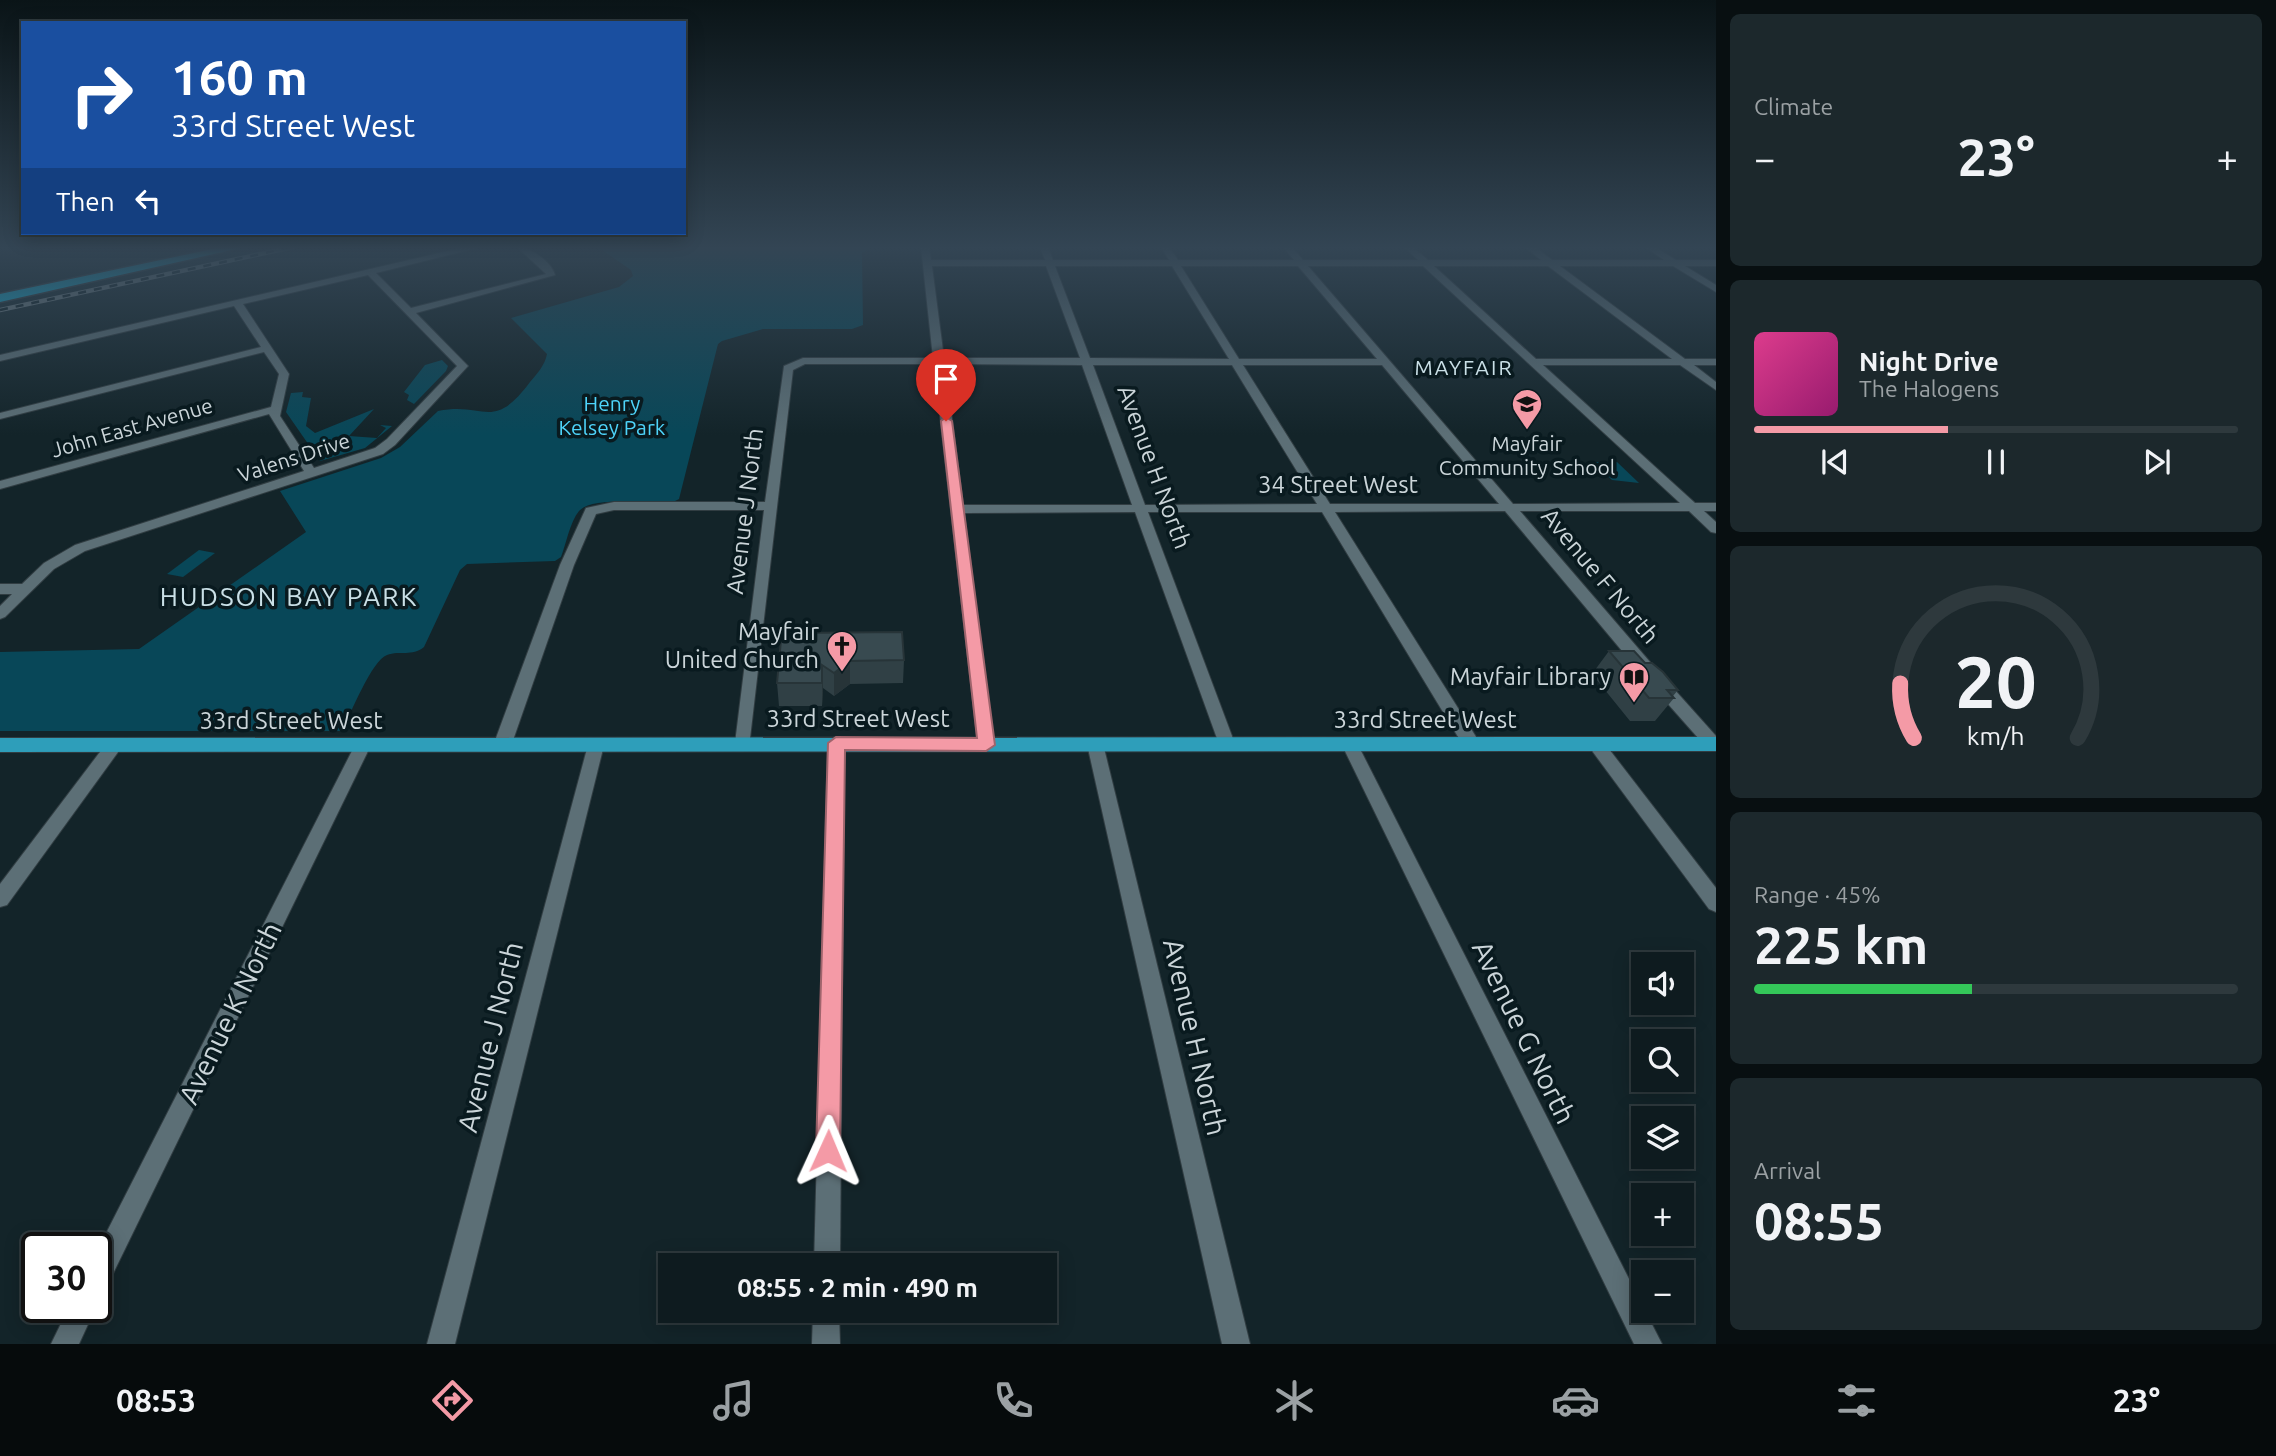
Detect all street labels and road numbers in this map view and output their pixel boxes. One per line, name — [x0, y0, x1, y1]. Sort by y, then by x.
street label: Avenue H North — [1112, 381, 1197, 552]
street label: John East Avenue — [48, 393, 215, 462]
street label: Avenue J North — [721, 426, 768, 596]
street label: Valens Drive — [235, 428, 353, 486]
street label: 34 Street West — [1258, 471, 1419, 498]
street label: Avenue F North — [1536, 503, 1665, 649]
street label: 33rd Street West — [766, 705, 950, 732]
street label: 33rd Street West — [1333, 706, 1517, 733]
street label: 33rd Street West — [199, 707, 383, 734]
street label: Avenue K North — [172, 917, 287, 1109]
street label: Avenue G North — [1467, 935, 1582, 1128]
street label: Avenue H North — [1158, 936, 1233, 1138]
street label: Avenue J North — [451, 939, 528, 1135]

